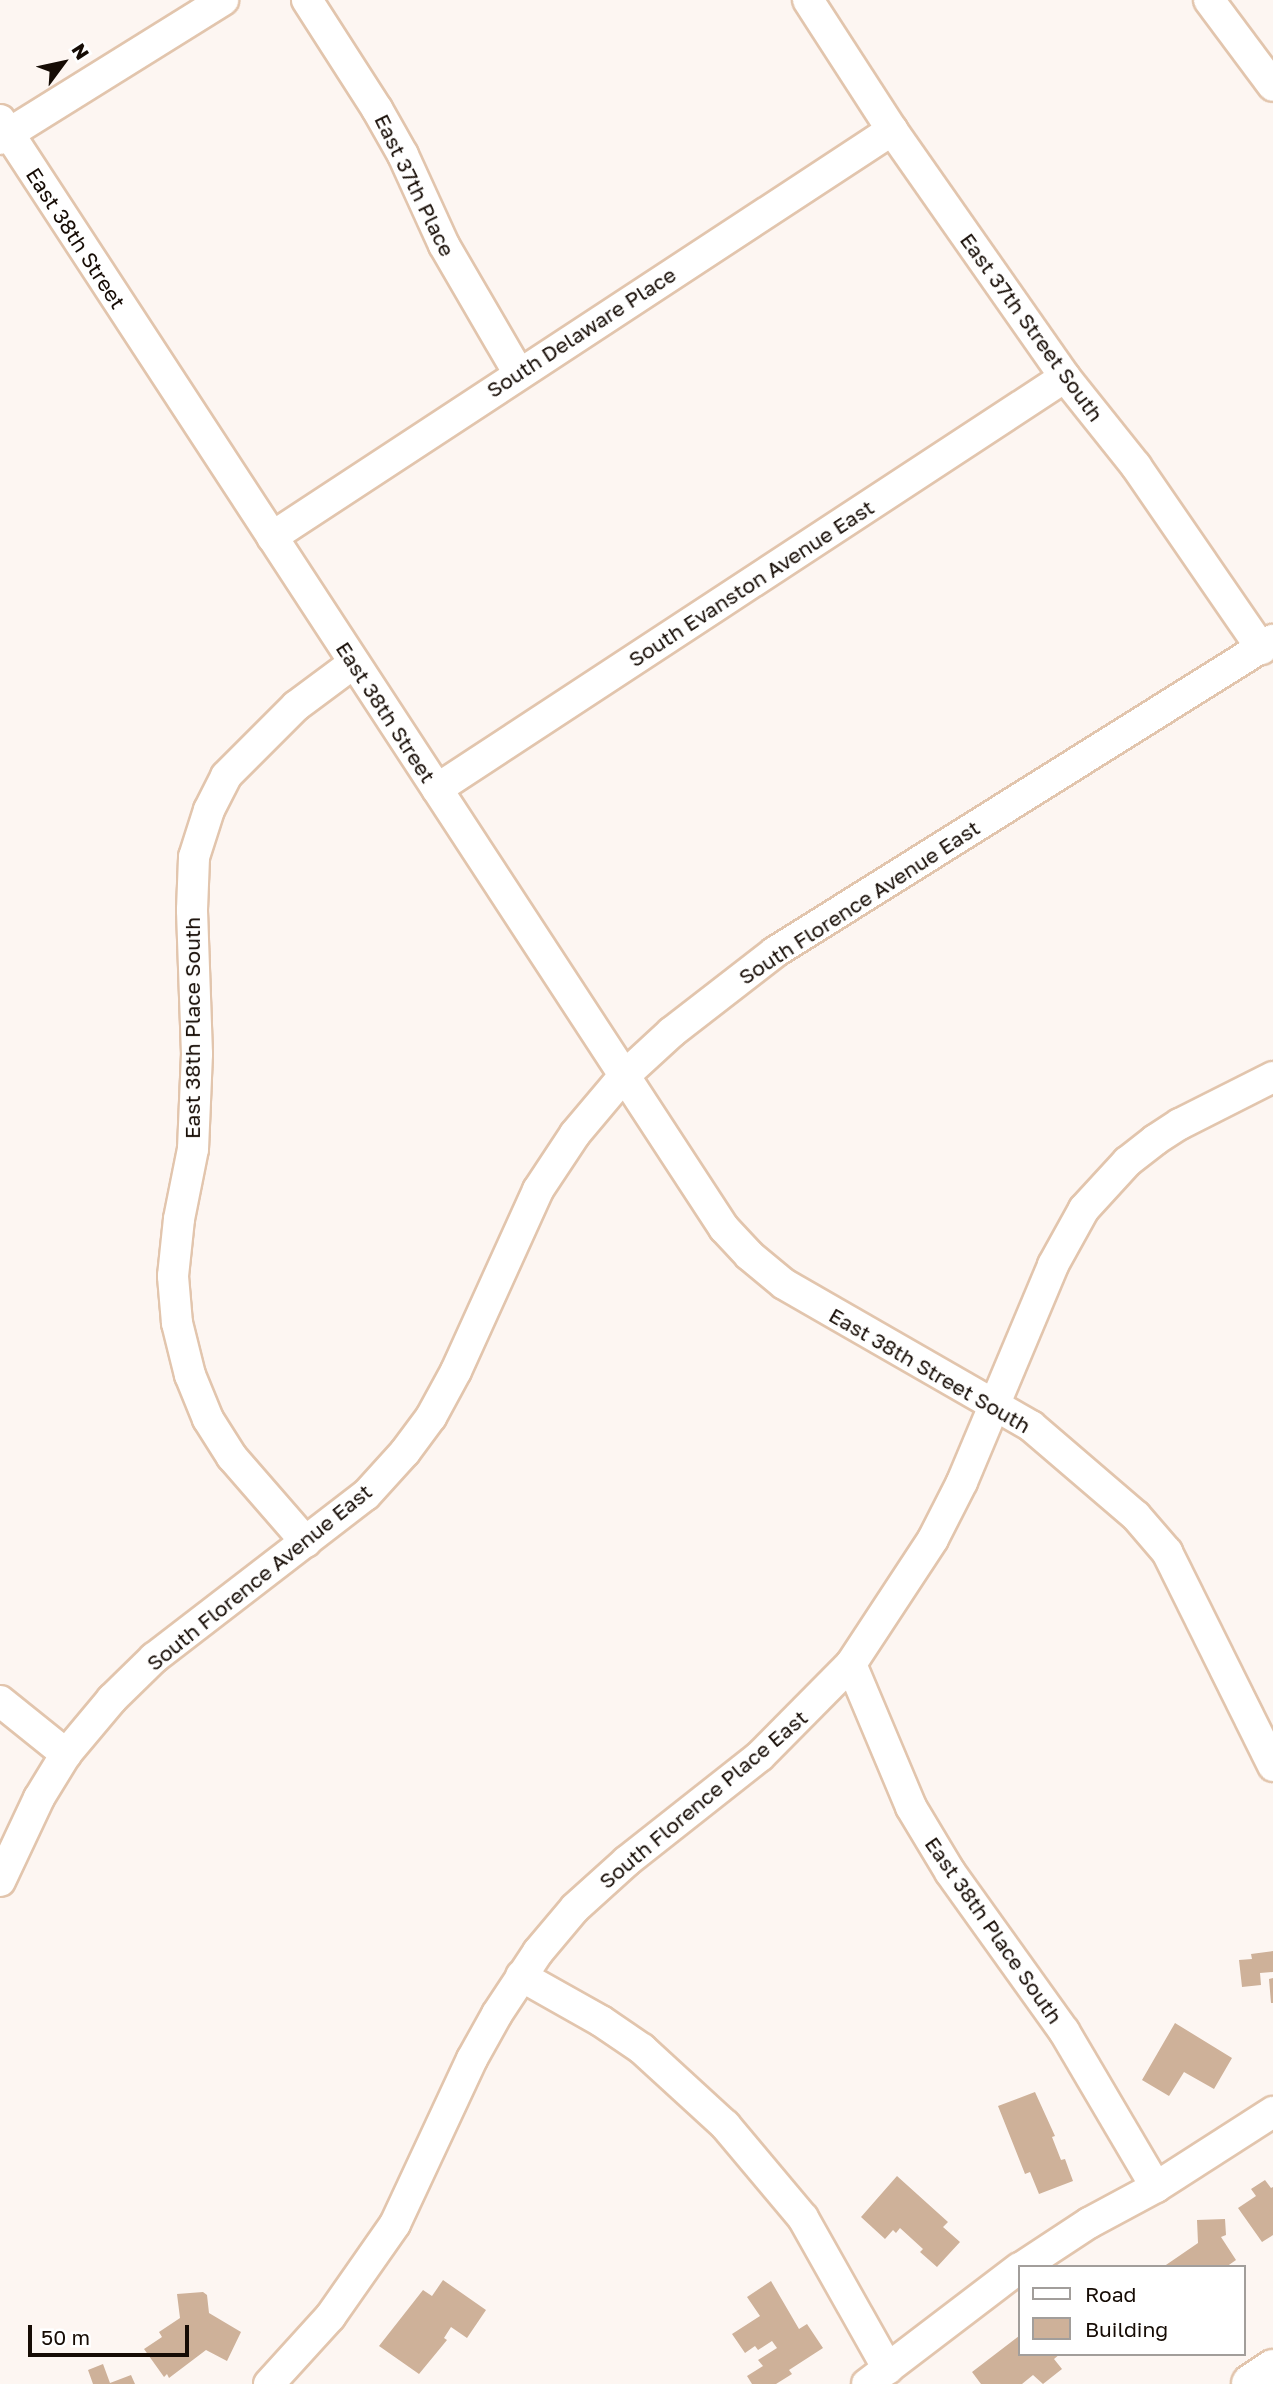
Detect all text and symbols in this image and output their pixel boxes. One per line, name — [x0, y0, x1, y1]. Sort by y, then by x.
north arrow — [28, 28, 98, 98]
text: N — [67, 39, 95, 64]
street label: East 37th Place — [370, 110, 460, 260]
street label: East 38th Street — [21, 163, 131, 313]
street label: East 37th Street South — [955, 228, 1109, 426]
street label: South Delaware Place — [482, 261, 680, 403]
street label: South Evanston Avenue East — [624, 494, 878, 672]
street label: East 38th Street — [331, 637, 441, 787]
street label: South Florence Avenue East — [734, 815, 984, 989]
street label: East 38th Place South — [179, 917, 205, 1139]
street label: East 38th Street South — [825, 1302, 1035, 1438]
street label: South Florence Avenue East — [141, 1478, 377, 1676]
street label: South Florence Place East — [594, 1704, 812, 1894]
street label: East 38th Place South — [920, 1832, 1068, 2028]
legend — [1018, 2265, 1245, 2356]
text: Road — [1085, 2281, 1136, 2307]
scale bar — [32, 2310, 192, 2354]
text: Building — [1085, 2316, 1168, 2342]
text: 50 m — [41, 2324, 90, 2350]

